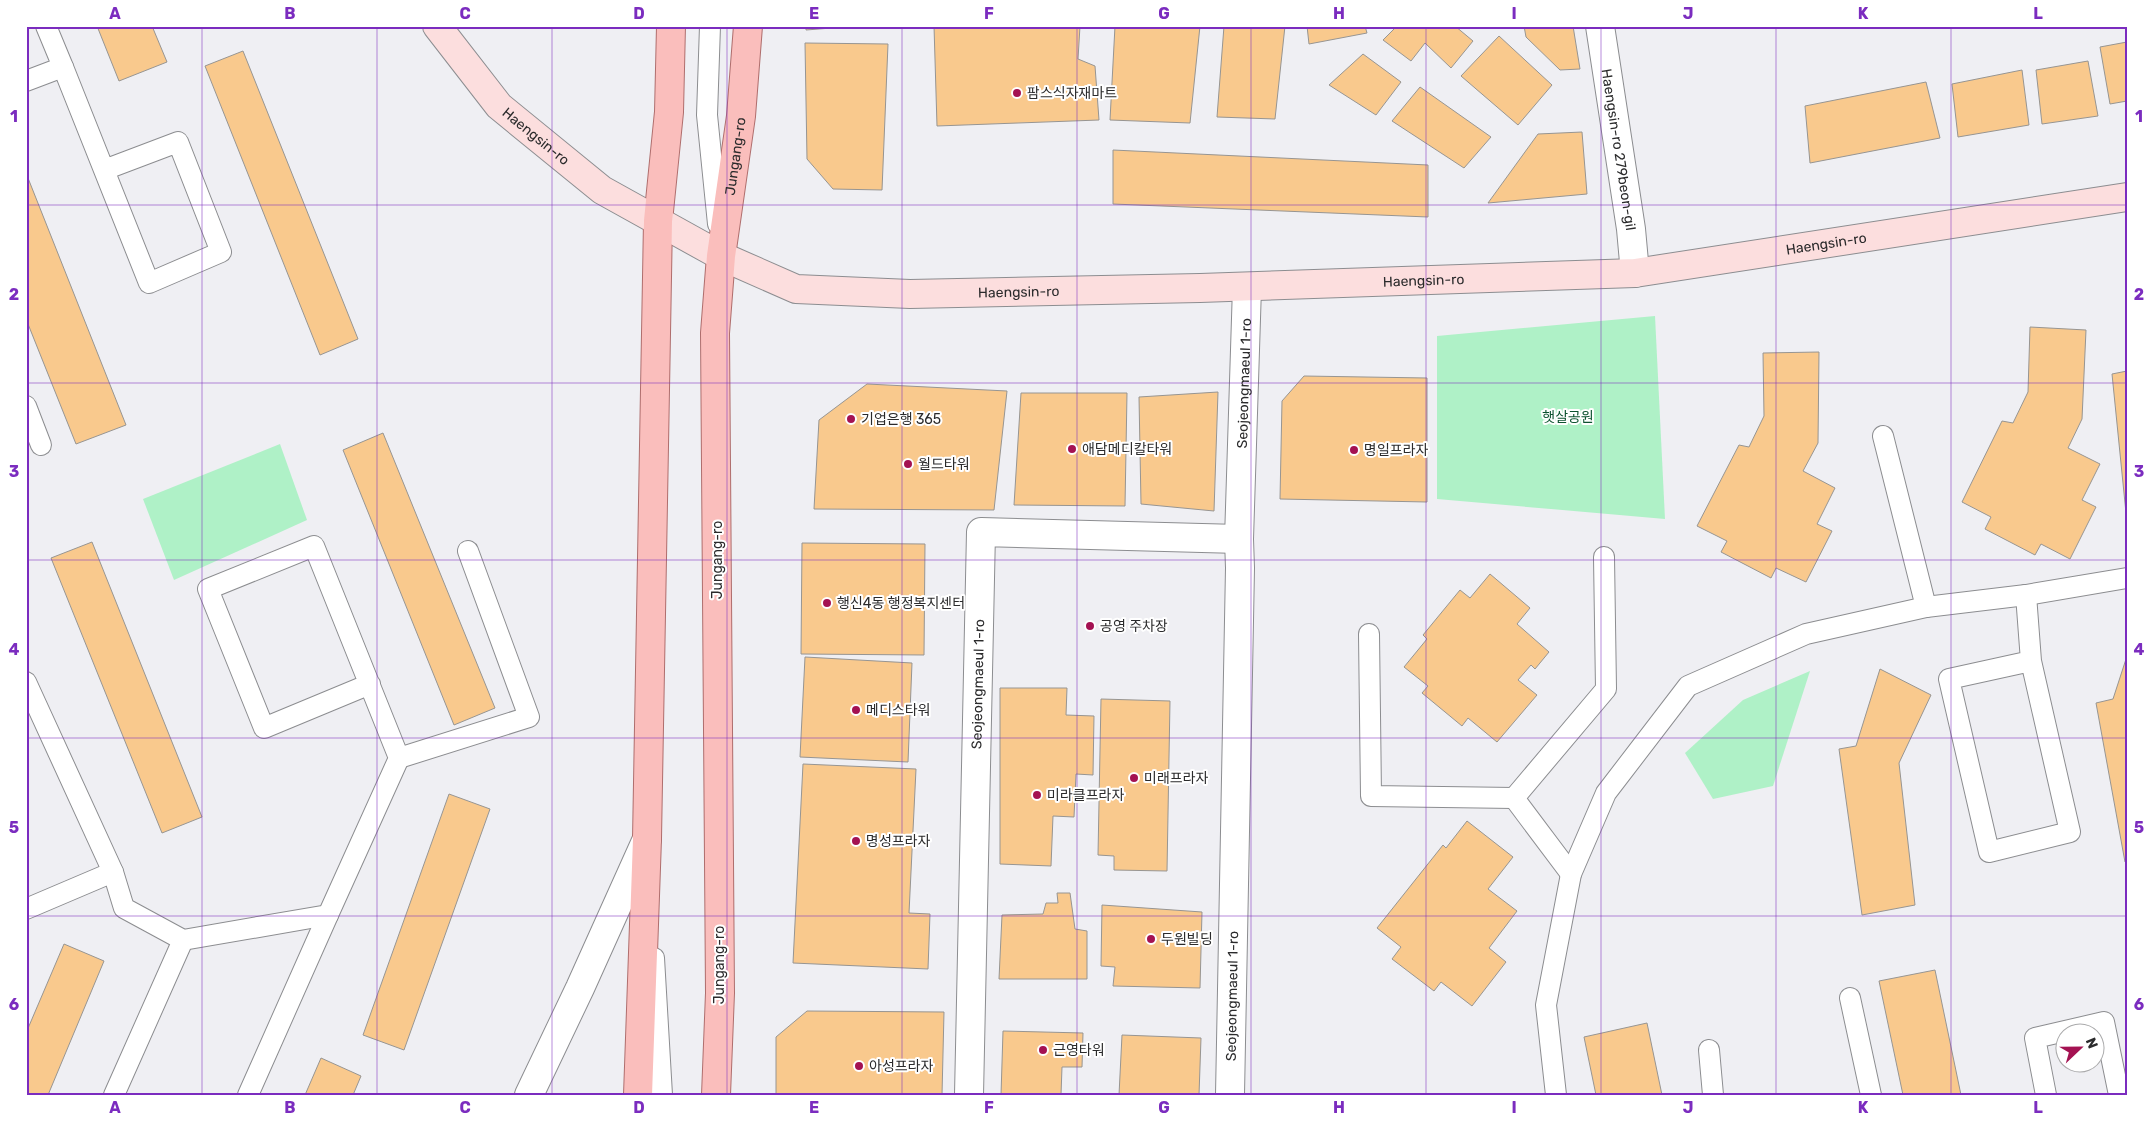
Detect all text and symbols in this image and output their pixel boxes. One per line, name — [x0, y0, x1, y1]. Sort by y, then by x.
text: A — [109, 4, 121, 23]
text: B — [284, 4, 296, 23]
text: C — [459, 4, 471, 23]
text: D — [633, 4, 645, 23]
text: E — [809, 4, 819, 23]
text: F — [984, 4, 994, 23]
text: G — [1158, 4, 1170, 23]
text: H — [1333, 4, 1345, 23]
text: I — [1511, 4, 1517, 23]
text: J — [1683, 4, 1693, 23]
text: K — [1858, 4, 1869, 23]
text: L — [2033, 4, 2043, 23]
street label: Haengsin-ro 279beon-gil — [1598, 68, 1639, 232]
place label: 팜스식자재마트 — [1027, 85, 1117, 102]
marker: 팜스식자재마트 — [1011, 87, 1023, 99]
street label: Haengsin-ro — [499, 104, 573, 169]
text: 1 — [10, 107, 18, 126]
text: 1 — [2135, 107, 2143, 126]
street label: Jungang-ro — [722, 116, 750, 197]
street label: Haengsin-ro — [1785, 229, 1868, 259]
street label: Haengsin-ro — [1383, 271, 1465, 291]
street label: Haengsin-ro — [978, 283, 1060, 302]
text: 2 — [9, 285, 19, 304]
text: 2 — [2134, 285, 2144, 304]
street label: Seojeongmaeul 1-ro — [1234, 318, 1255, 449]
park label: 햇살공원 — [1542, 409, 1594, 426]
place label: 기업은행 365 — [861, 411, 941, 428]
marker: 기업은행 365 — [845, 413, 857, 425]
place label: 애담메디칼타워 — [1082, 441, 1172, 458]
place label: 명일프라자 — [1364, 442, 1429, 459]
marker: 애담메디칼타워 — [1066, 443, 1078, 455]
marker: 명일프라자 — [1348, 444, 1360, 456]
place label: 월드타워 — [918, 456, 970, 473]
marker: 월드타워 — [902, 458, 914, 470]
text: 3 — [9, 462, 19, 481]
text: 3 — [2134, 462, 2144, 481]
street label: Jungang-ro — [709, 521, 726, 599]
place label: 행신4동 행정복지센터 — [837, 595, 965, 612]
marker: 행신4동 행정복지센터 — [821, 597, 833, 609]
place label: 공영 주차장 — [1100, 618, 1168, 635]
street label: Seojeongmaeul 1-ro — [968, 619, 988, 749]
marker: 공영 주차장 — [1084, 620, 1096, 632]
text: 4 — [9, 640, 20, 659]
text: 4 — [2134, 640, 2145, 659]
place label: 메디스타워 — [866, 702, 930, 719]
marker: 메디스타워 — [850, 704, 862, 716]
place label: 미래프라자 — [1144, 770, 1209, 787]
marker: 미래프라자 — [1128, 772, 1140, 784]
place label: 미라클프라자 — [1047, 787, 1124, 804]
marker: 미라클프라자 — [1031, 789, 1043, 801]
text: 5 — [9, 818, 19, 837]
text: 5 — [2134, 818, 2144, 837]
place label: 명성프라자 — [866, 833, 931, 850]
marker: 명성프라자 — [850, 835, 862, 847]
street label: Jungang-ro — [711, 926, 728, 1004]
place label: 두원빌딩 — [1161, 931, 1213, 948]
street label: Seojeongmaeul 1-ro — [1223, 931, 1242, 1061]
marker: 두원빌딩 — [1145, 933, 1157, 945]
text: 6 — [9, 995, 19, 1014]
text: 6 — [2134, 995, 2144, 1014]
north arrow — [2056, 1024, 2106, 1074]
text: N — [2082, 1035, 2101, 1051]
place label: 근영타워 — [1053, 1042, 1105, 1059]
marker: 근영타워 — [1037, 1044, 1049, 1056]
place label: 아성프라자 — [869, 1058, 934, 1075]
marker: 아성프라자 — [853, 1060, 865, 1072]
text: A — [109, 1098, 121, 1117]
text: B — [284, 1098, 296, 1117]
text: C — [459, 1098, 471, 1117]
text: D — [633, 1098, 645, 1117]
text: E — [809, 1098, 819, 1117]
text: F — [984, 1098, 994, 1117]
text: G — [1158, 1098, 1170, 1117]
text: H — [1333, 1098, 1345, 1117]
text: I — [1511, 1098, 1517, 1117]
text: J — [1683, 1098, 1693, 1117]
text: K — [1858, 1098, 1869, 1117]
text: L — [2033, 1098, 2043, 1117]

